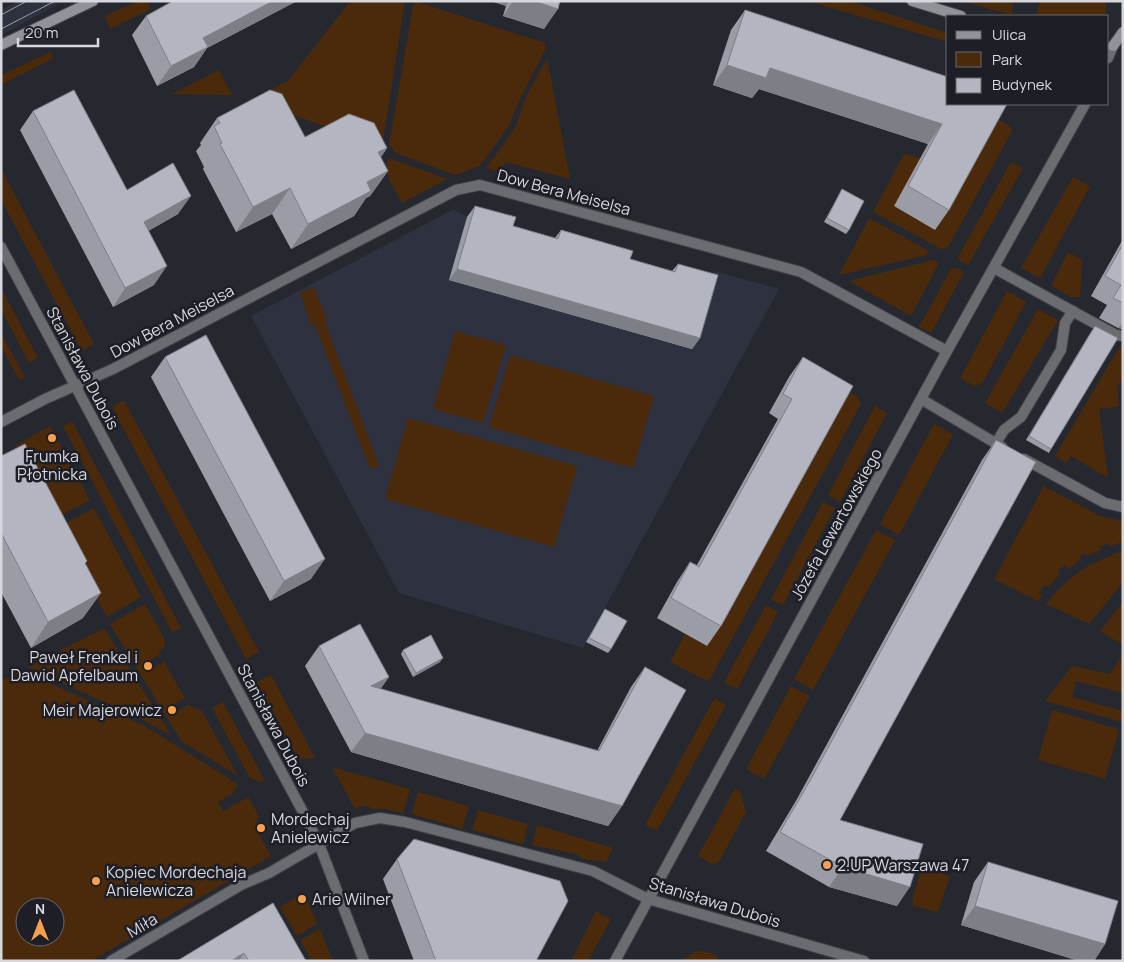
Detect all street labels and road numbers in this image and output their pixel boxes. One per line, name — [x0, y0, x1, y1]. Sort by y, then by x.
street label: Dow Bera Meiselsa — [495, 164, 633, 220]
street label: Dow Bera Meiselsa — [106, 279, 238, 363]
street label: Stanisława Dubois — [41, 303, 125, 433]
street label: Józefa Lewartowskiego — [785, 444, 887, 604]
street label: Stanisława Dubois — [232, 660, 316, 790]
street label: Stanisława Dubois — [647, 872, 783, 932]
street label: Miła — [123, 908, 161, 942]

